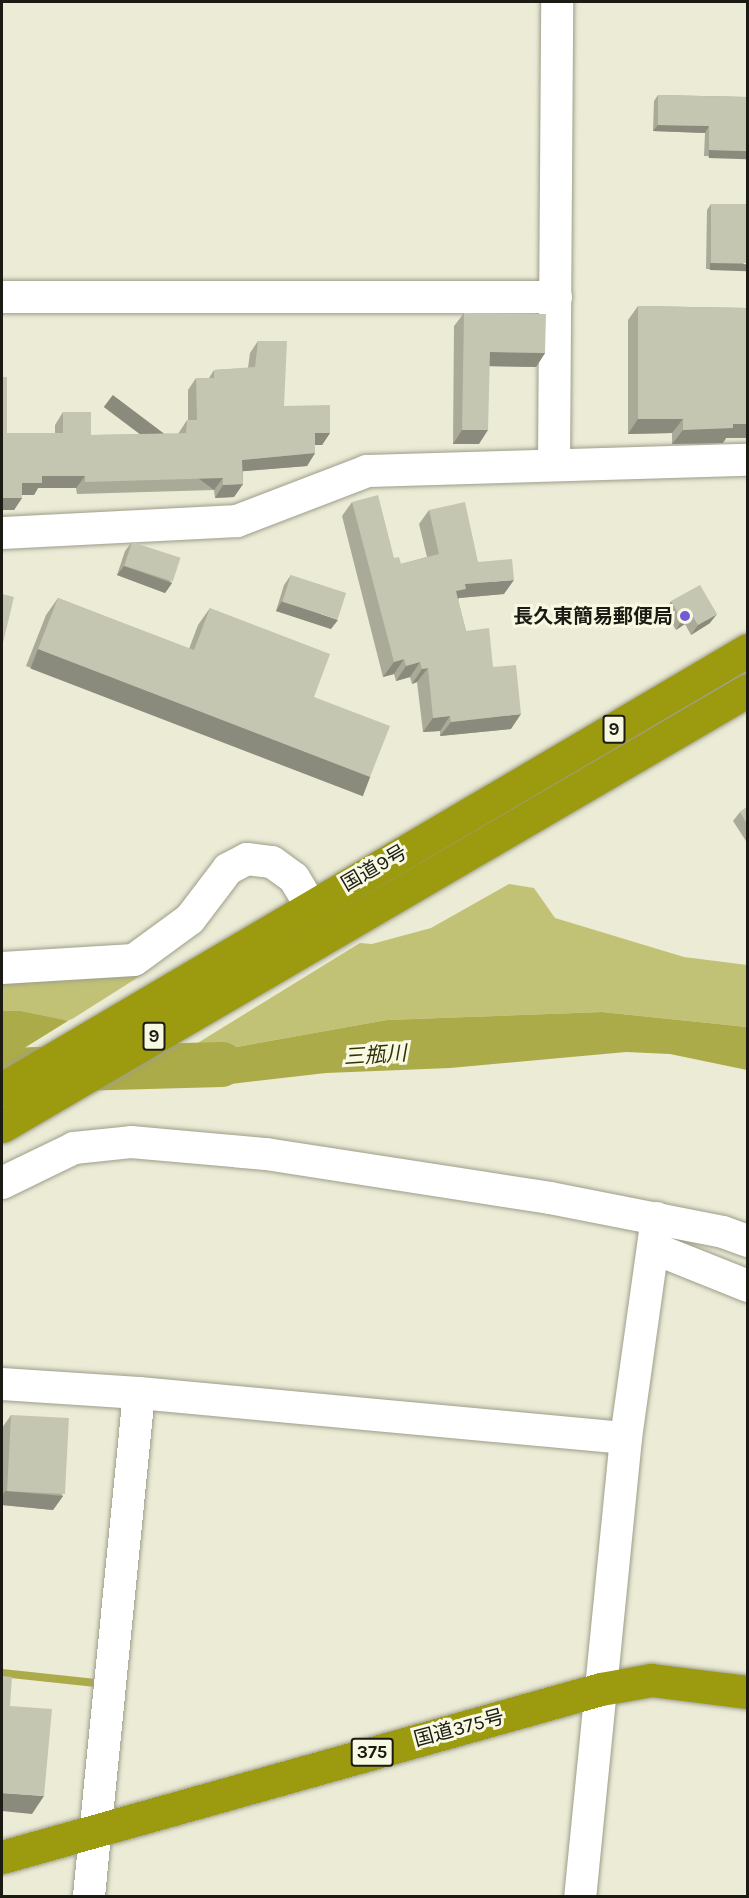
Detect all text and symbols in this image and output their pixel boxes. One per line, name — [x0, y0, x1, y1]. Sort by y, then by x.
place label: 長久東簡易郵便局 — [513, 604, 673, 628]
marker: 長久東簡易郵便局 — [678, 609, 692, 623]
road number: 9 — [602, 714, 626, 744]
street label: 国道9号 — [337, 840, 411, 896]
road number: 9 — [142, 1021, 166, 1051]
water label: 三瓶川 — [343, 1040, 407, 1070]
street label: 国道375号 — [411, 1704, 507, 1752]
road number: 375 — [350, 1737, 394, 1767]

